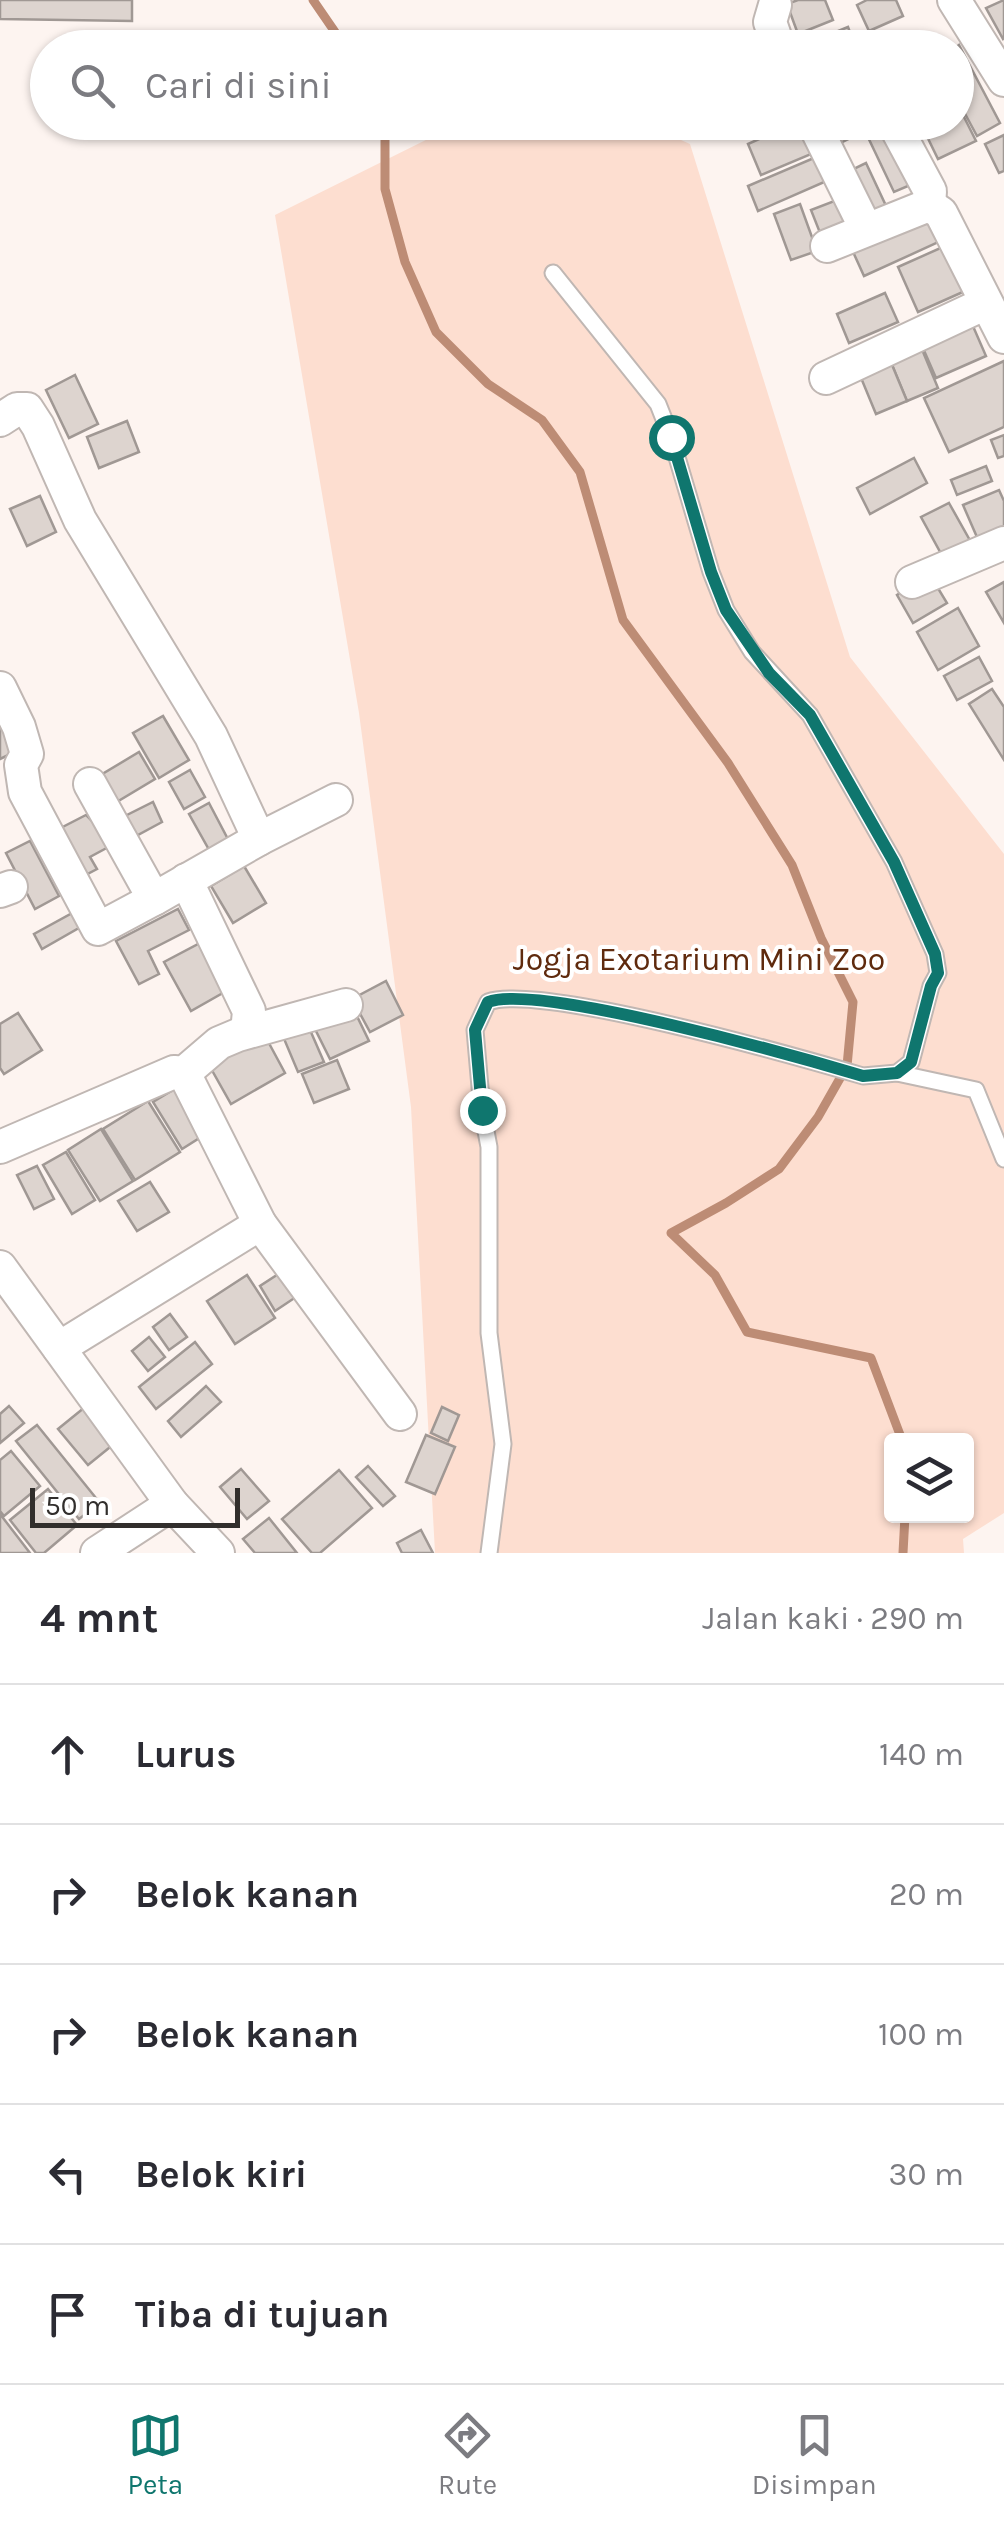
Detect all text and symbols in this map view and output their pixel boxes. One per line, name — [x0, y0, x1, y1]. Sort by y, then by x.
search box — [30, 30, 974, 140]
icon: search — [65, 58, 120, 113]
text: Cari di sini — [145, 63, 332, 108]
route start — [649, 415, 695, 461]
park label: Jogja Exotarium Mini Zoo — [513, 941, 885, 978]
route end — [460, 1088, 506, 1134]
map controls — [884, 1433, 974, 1523]
button: layers — [884, 1433, 974, 1523]
scale bar — [30, 1483, 240, 1528]
text: 50 m — [45, 1489, 110, 1522]
text: 4 mnt — [40, 1593, 158, 1643]
text: Jalan kaki · 290 m — [702, 1600, 964, 1637]
icon: ahead — [40, 1727, 95, 1782]
text: Lurus — [135, 1732, 236, 1777]
text: 140 m — [879, 1736, 964, 1773]
icon: right — [40, 1867, 95, 1922]
text: Belok kanan — [135, 1872, 359, 1917]
text: 20 m — [889, 1876, 964, 1913]
icon: right — [40, 2007, 95, 2062]
text: Belok kanan — [135, 2012, 359, 2057]
text: 100 m — [878, 2016, 964, 2053]
icon: left — [40, 2147, 95, 2202]
text: Belok kiri — [135, 2152, 307, 2197]
text: 30 m — [889, 2156, 964, 2193]
icon: arrive — [40, 2287, 95, 2342]
text: Tiba di tujuan — [135, 2292, 390, 2337]
tab: Peta — [127, 2408, 183, 2501]
tab: Rute — [438, 2408, 497, 2501]
tab: Disimpan — [752, 2408, 877, 2501]

